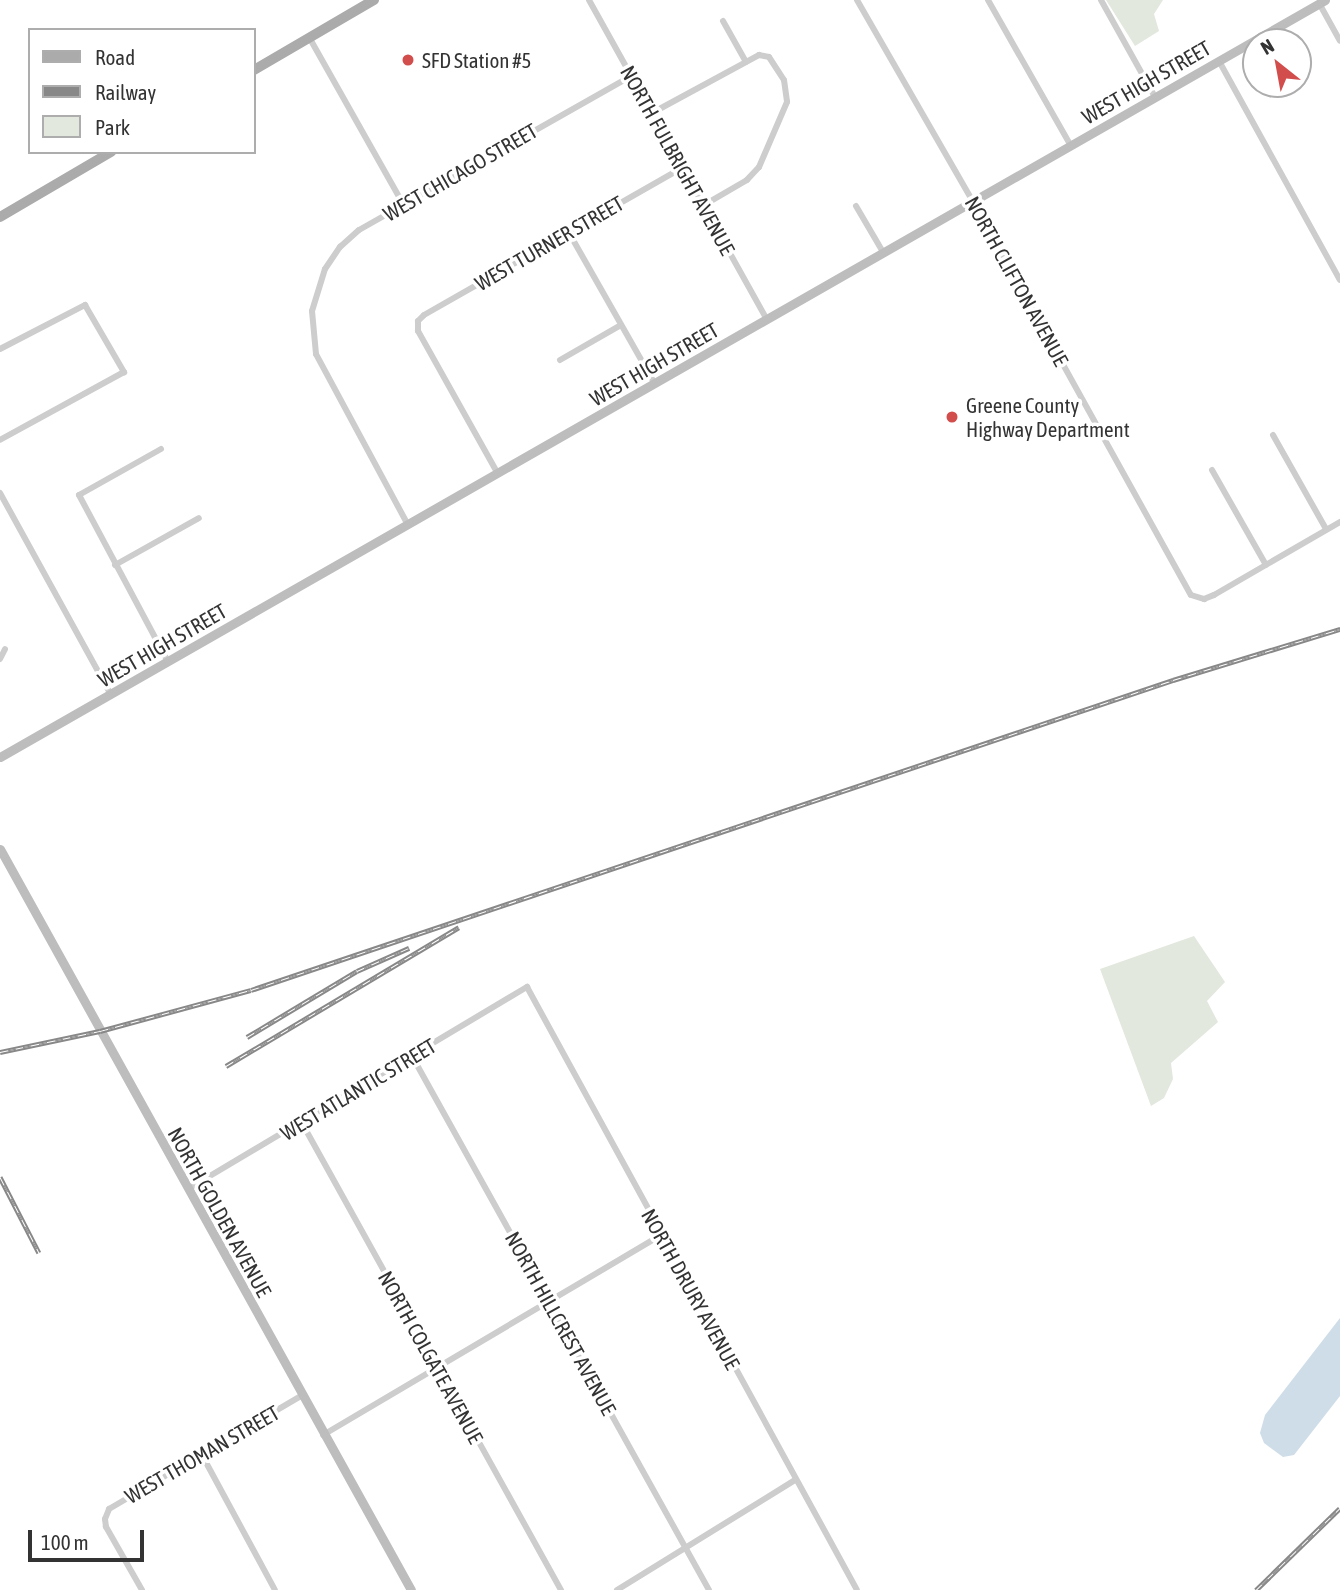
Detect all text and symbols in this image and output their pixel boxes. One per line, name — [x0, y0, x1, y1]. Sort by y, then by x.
legend — [28, 28, 256, 154]
north arrow — [1242, 28, 1312, 98]
text: N — [1257, 34, 1278, 59]
street label: WEST HIGH STREET — [1077, 35, 1215, 129]
text: Road — [95, 45, 135, 69]
place label: SFD Station #5 — [422, 47, 531, 73]
marker: SFD Station #5 — [400, 52, 416, 68]
street label: NORTH FULBRIGHT AVENUE — [615, 61, 741, 259]
text: Railway — [95, 80, 156, 104]
text: Park — [95, 115, 130, 139]
street label: WEST CHICAGO STREET — [378, 118, 542, 226]
street label: WEST TURNER STREET — [470, 190, 628, 296]
street label: NORTH CLIFTON AVENUE — [960, 192, 1074, 370]
street label: WEST HIGH STREET — [585, 317, 723, 411]
place label: Greene County Highway Department — [966, 392, 1130, 442]
marker: Greene County Highway Department — [944, 409, 960, 425]
street label: WEST HIGH STREET — [93, 598, 231, 692]
street label: WEST ATLANTIC STREET — [276, 1033, 440, 1145]
street label: NORTH GOLDEN AVENUE — [163, 1123, 277, 1301]
street label: NORTH DRURY AVENUE — [636, 1204, 746, 1374]
street label: NORTH HILLCREST AVENUE — [500, 1227, 622, 1419]
street label: NORTH COLGATE AVENUE — [373, 1267, 489, 1447]
street label: WEST THOMAN STREET — [120, 1400, 284, 1508]
scale bar — [32, 1516, 147, 1560]
text: 100 m — [41, 1530, 89, 1554]

